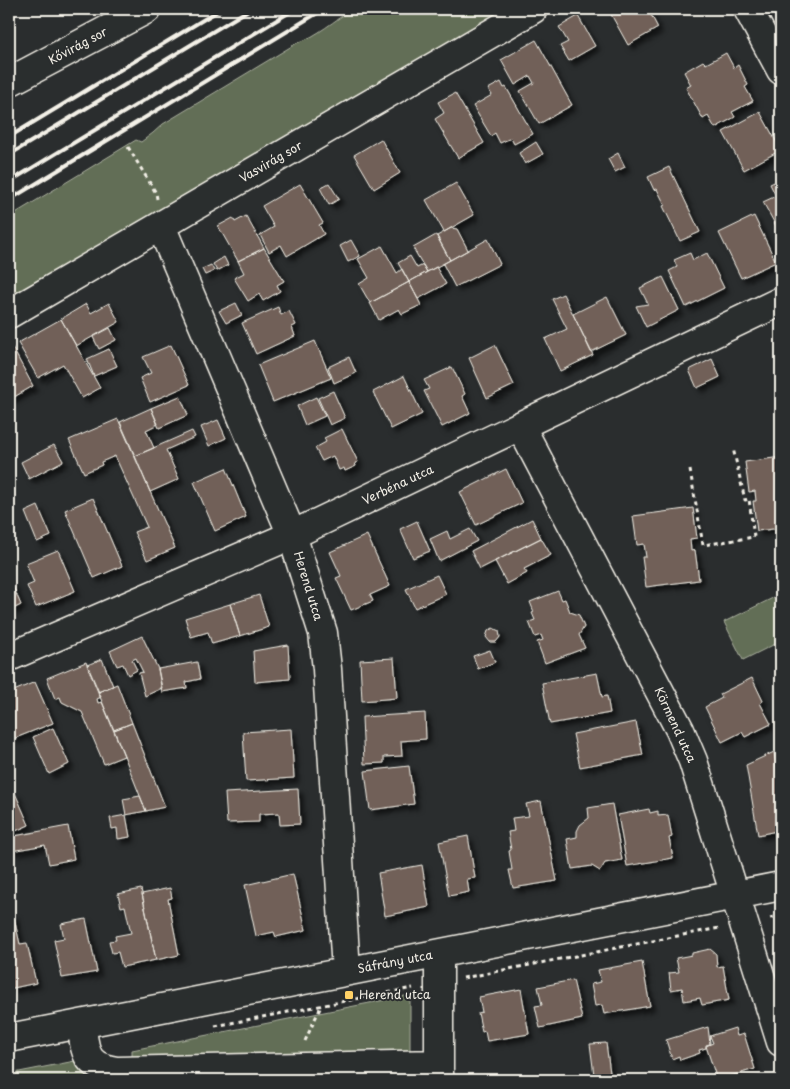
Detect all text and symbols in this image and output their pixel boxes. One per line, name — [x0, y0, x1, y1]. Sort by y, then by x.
street label: Kővirág sor — [45, 22, 111, 68]
street label: Vasvirág sor — [236, 136, 306, 186]
street label: Verbéna utca — [359, 459, 437, 509]
street label: Herend utca — [290, 549, 328, 623]
street label: Körmend utca — [651, 684, 701, 766]
street label: Sáfrány utca — [356, 945, 434, 977]
place label: Herend utca — [359, 985, 431, 1003]
marker: Herend utca — [343, 989, 355, 1001]

